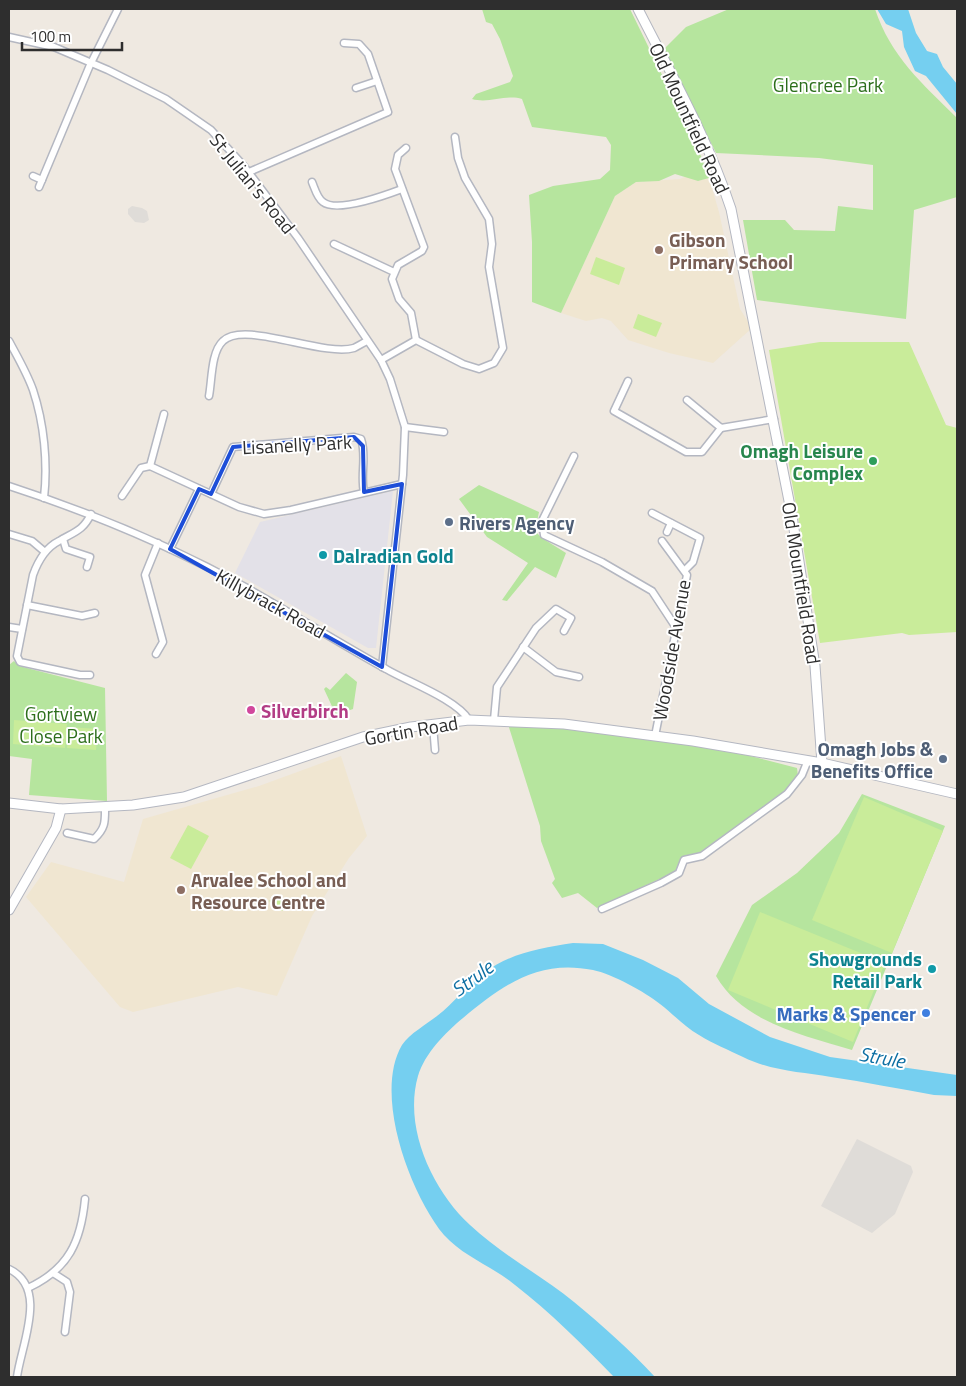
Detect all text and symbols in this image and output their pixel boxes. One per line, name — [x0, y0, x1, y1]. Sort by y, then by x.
scale bar — [22, 20, 122, 52]
text: 100 m — [30, 25, 71, 48]
street label: Old Mountfield Road — [642, 38, 738, 198]
park label: Glencree Park — [773, 70, 883, 99]
street label: St Julian's Road — [203, 126, 303, 240]
place label: Gibson Primary School — [669, 225, 793, 276]
marker: Gibson Primary School — [653, 244, 665, 256]
street label: Lisanelly Park — [241, 427, 353, 461]
place label: Omagh Leisure Complex — [740, 436, 863, 487]
marker: Omagh Leisure Complex — [867, 455, 879, 467]
street label: Old Mountfield Road — [775, 500, 829, 666]
place label: Rivers Agency — [459, 508, 575, 537]
marker: Rivers Agency — [443, 516, 455, 528]
place label: Dalradian Gold — [333, 541, 454, 570]
marker: Dalradian Gold — [317, 549, 329, 561]
street label: Killybrack Road — [211, 561, 331, 645]
street label: Woodside Avenue — [644, 577, 698, 723]
place label: Silverbirch — [261, 696, 349, 725]
park label: Gortview Close Park — [19, 699, 103, 750]
marker: Silverbirch — [245, 704, 257, 716]
street label: Gortin Road — [362, 708, 460, 752]
place label: Omagh Jobs & Benefits Office — [811, 734, 934, 785]
marker: Omagh Jobs & Benefits Office — [937, 753, 949, 765]
place label: Arvalee School and Resource Centre — [191, 865, 347, 916]
marker: Arvalee School and Resource Centre — [175, 884, 187, 896]
place label: Showgrounds Retail Park — [809, 944, 922, 995]
water label: Strule — [444, 951, 501, 1004]
marker: Showgrounds Retail Park — [926, 963, 938, 975]
place label: Marks & Spencer — [776, 999, 916, 1028]
marker: Marks & Spencer — [920, 1007, 932, 1019]
water label: Strule — [857, 1038, 909, 1077]

